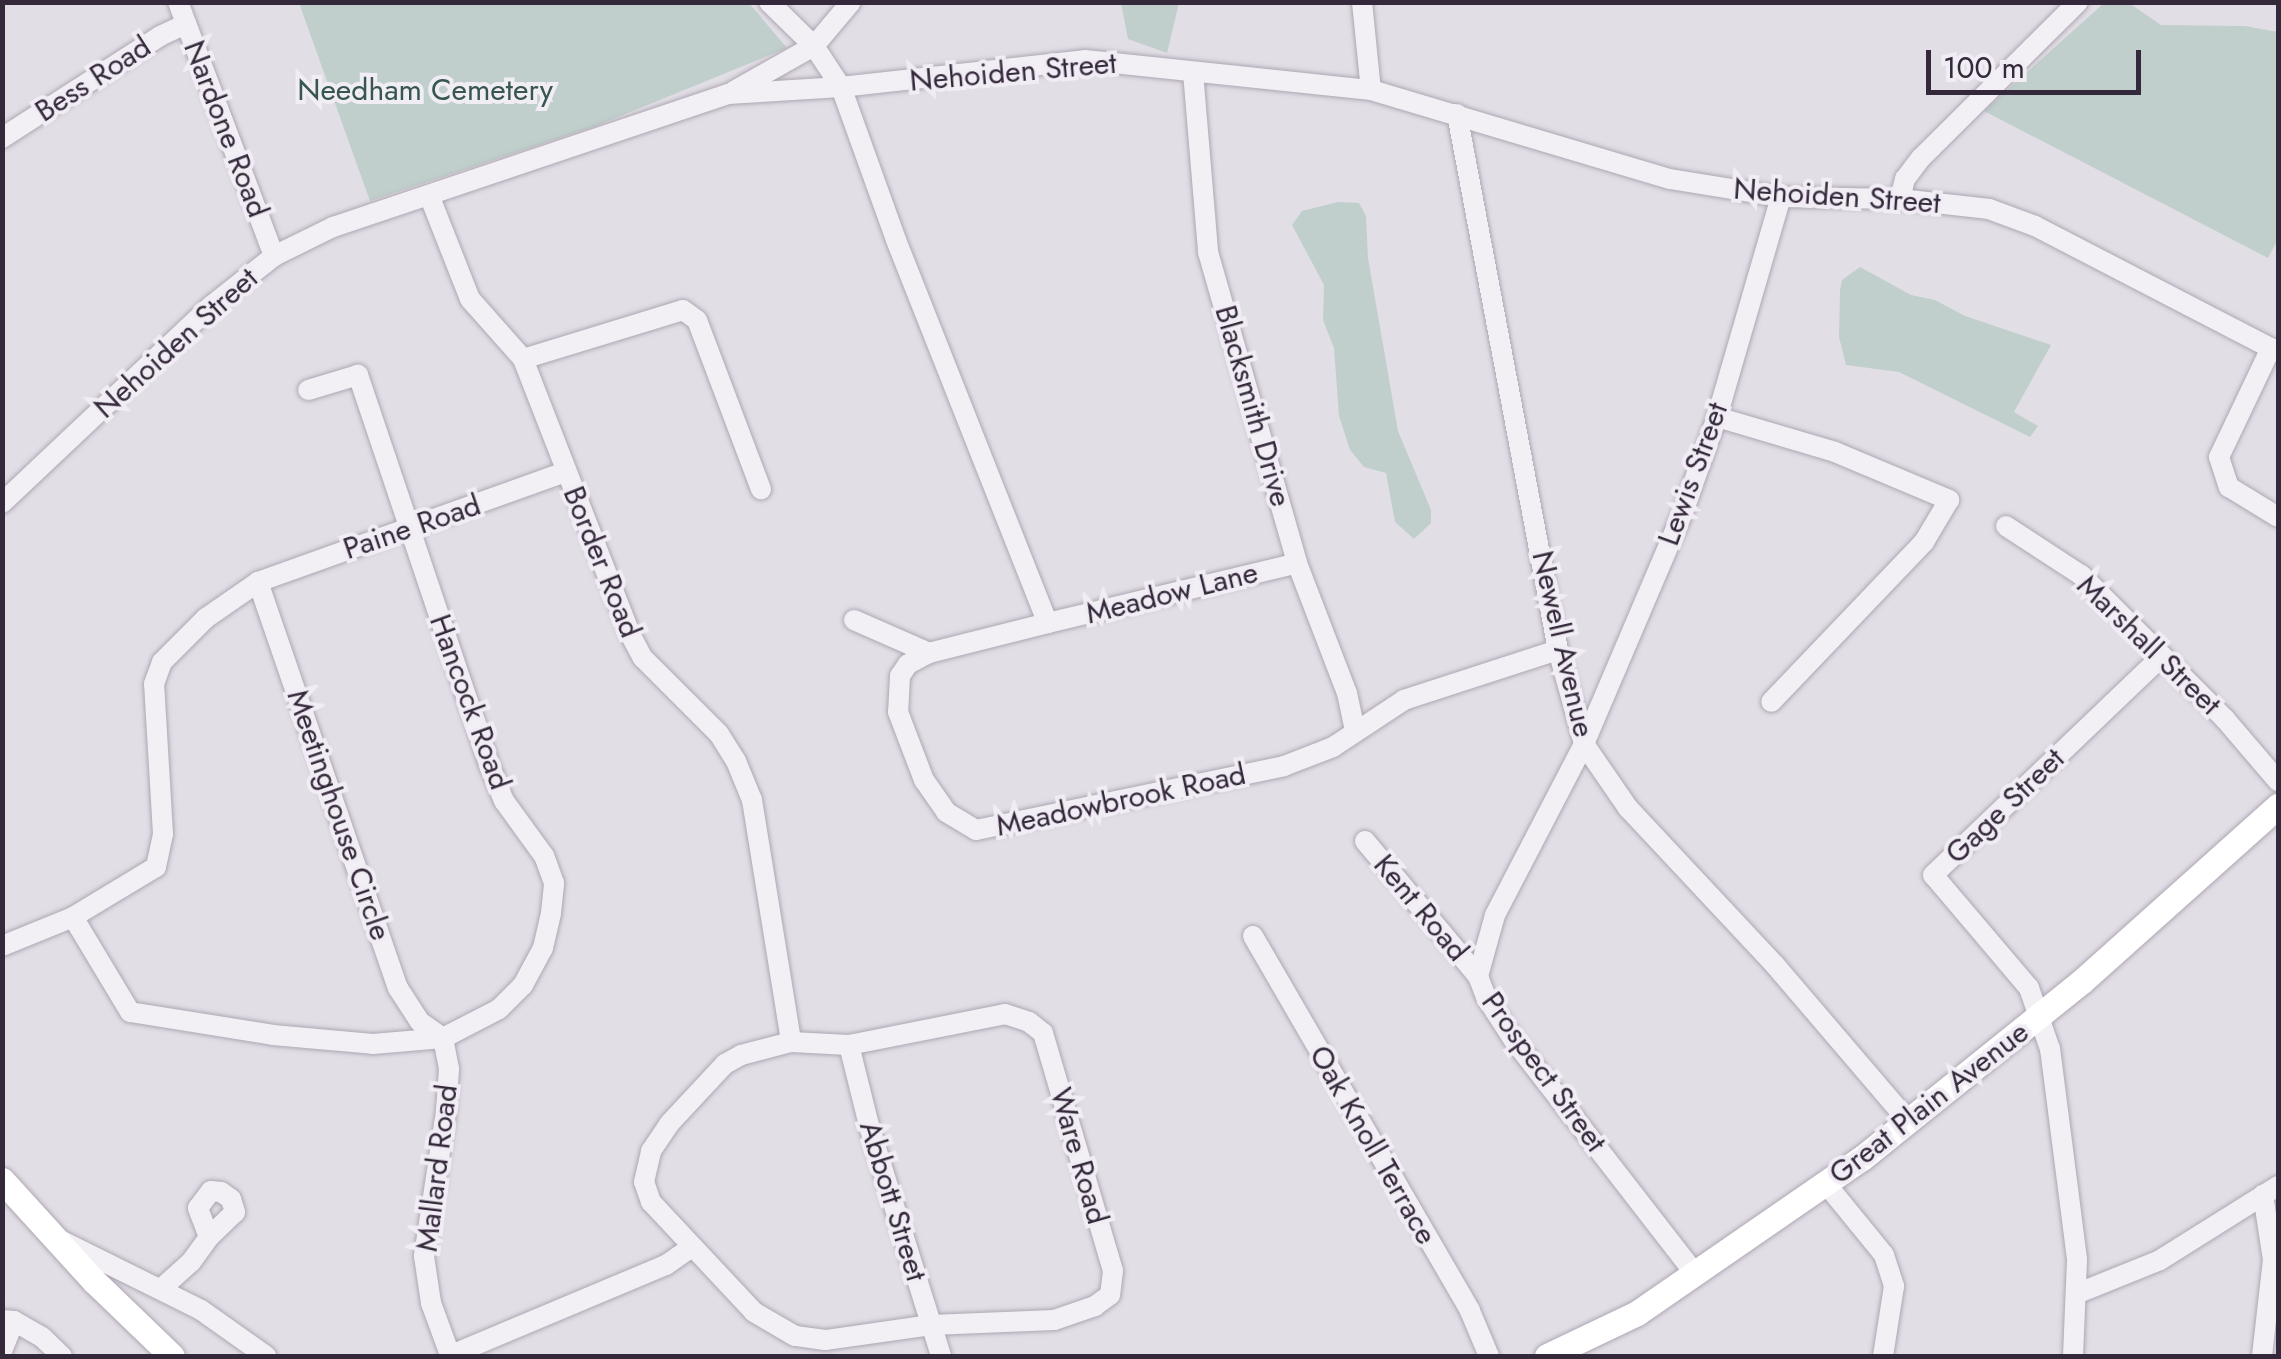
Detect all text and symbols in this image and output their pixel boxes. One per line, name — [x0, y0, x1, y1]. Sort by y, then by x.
street label: Bess Road — [29, 28, 157, 130]
scale bar — [1931, 30, 2146, 92]
street label: Nardone Road — [176, 36, 276, 222]
street label: Nehoiden Street — [908, 45, 1118, 99]
text: 100 m — [1943, 46, 2025, 89]
park label: Needham Cemetery — [297, 72, 553, 108]
street label: Nehoiden Street — [1732, 171, 1942, 221]
street label: Nehoiden Street — [87, 260, 265, 426]
street label: Blacksmith Drive — [1207, 301, 1299, 511]
street label: Lewis Street — [1651, 398, 1735, 550]
street label: Border Road — [555, 481, 649, 643]
street label: Paine Road — [339, 487, 485, 567]
street label: Newell Avenue — [1524, 547, 1602, 741]
street label: Meadow Lane — [1082, 554, 1262, 632]
street label: Marshall Street — [2070, 568, 2228, 722]
street label: Hancock Road — [422, 610, 518, 794]
street label: Meetinghouse Circle — [279, 685, 399, 945]
street label: Gage Street — [1938, 741, 2072, 871]
street label: Meadowbrook Road — [993, 756, 1249, 844]
street label: Kent Road — [1366, 847, 1476, 969]
street label: Prospect Street — [1474, 985, 1614, 1159]
street label: Great Plain Avenue — [1822, 1014, 2036, 1192]
street label: Oak Knoll Terrace — [1302, 1039, 1444, 1251]
street label: Mallard Road — [409, 1082, 465, 1254]
street label: Ware Road — [1042, 1084, 1116, 1228]
street label: Abbott Street — [852, 1117, 934, 1285]

